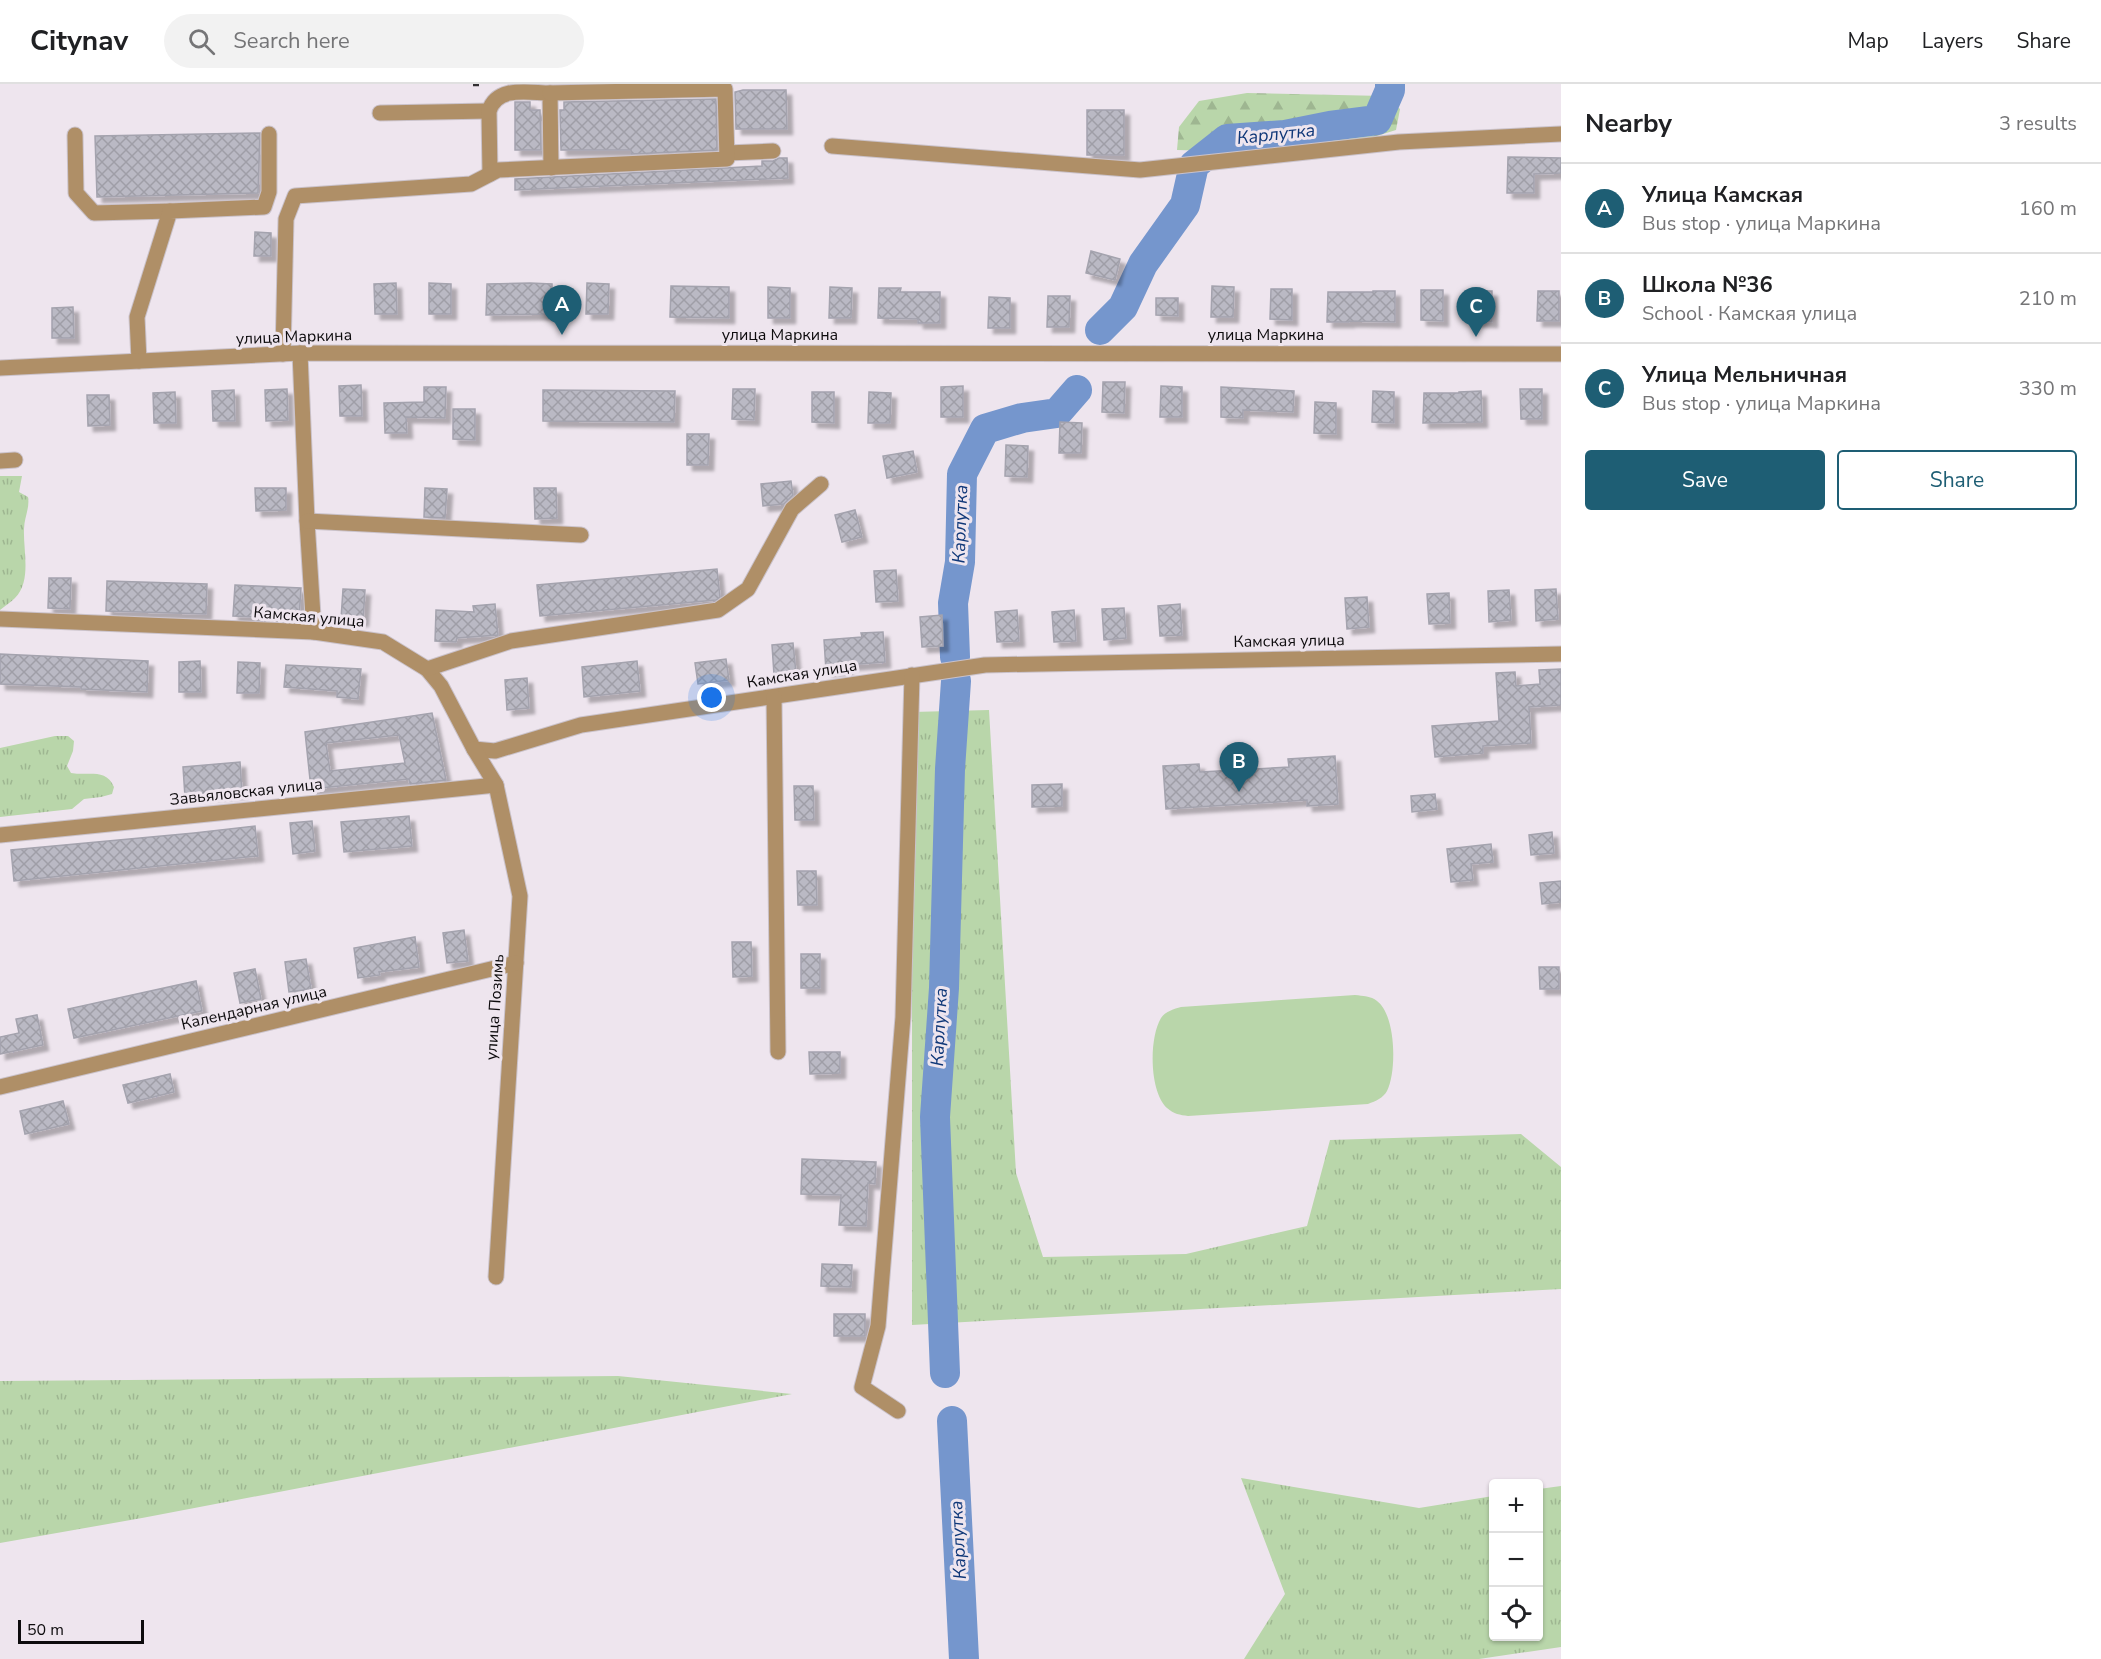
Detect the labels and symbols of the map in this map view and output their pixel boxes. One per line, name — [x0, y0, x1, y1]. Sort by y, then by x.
water label: Карлутка — [1236, 118, 1316, 150]
pin: A — [542, 286, 582, 335]
pin: C — [1456, 288, 1496, 337]
street label: улица Маркина — [235, 324, 353, 350]
street label: улица Маркина — [722, 324, 838, 346]
street label: улица Маркина — [1208, 324, 1324, 346]
water label: Карлутка — [947, 484, 973, 564]
street label: Камская улица — [253, 601, 365, 633]
street label: Камская улица — [1233, 629, 1345, 653]
street label: Камская улица — [745, 654, 859, 694]
your location — [697, 683, 726, 712]
pin: B — [1220, 742, 1258, 792]
street label: Завьяловская улица — [168, 773, 324, 811]
street label: улица Позимь — [480, 953, 510, 1061]
street label: Календарная улица — [179, 981, 329, 1035]
water label: Карлутка — [925, 987, 953, 1067]
water label: Карлутка — [944, 1500, 972, 1580]
scale bar — [18, 1617, 144, 1644]

